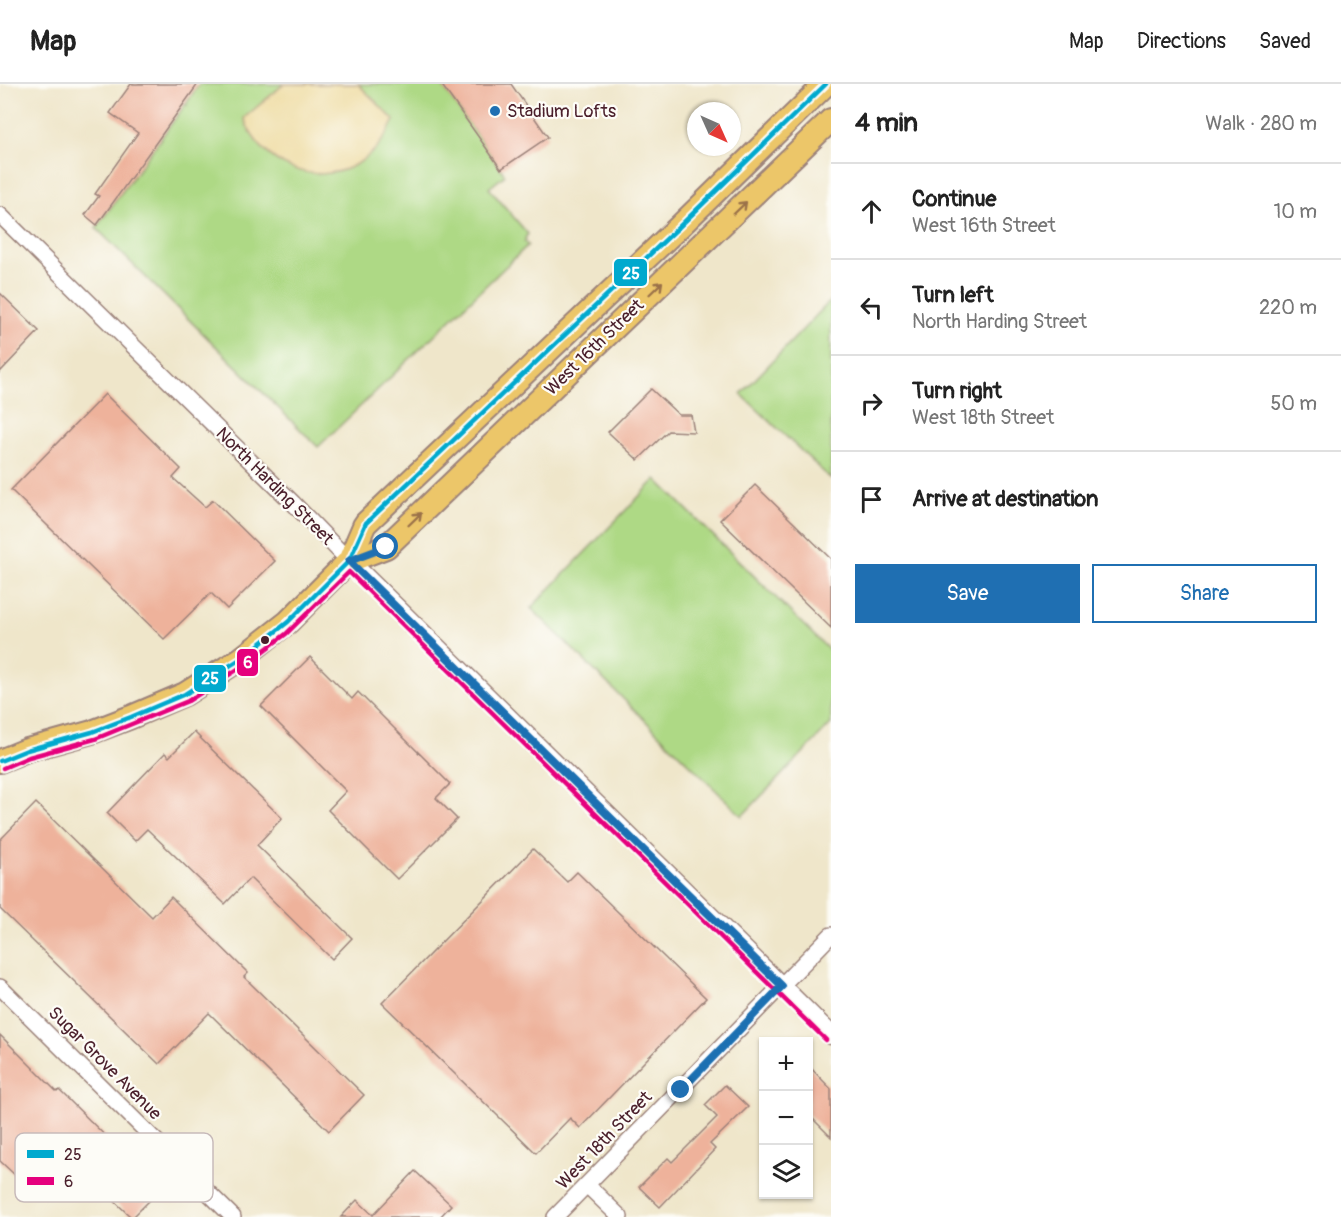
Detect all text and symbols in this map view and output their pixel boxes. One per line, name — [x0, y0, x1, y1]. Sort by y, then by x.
text: Map — [30, 24, 76, 59]
text: Map — [1069, 28, 1104, 55]
text: Directions — [1137, 28, 1226, 55]
text: Saved — [1259, 28, 1311, 55]
place label: Stadium Lofts — [507, 100, 616, 123]
north arrow — [687, 102, 741, 156]
marker: Stadium Lofts — [488, 104, 502, 118]
text: 4 min — [855, 107, 918, 139]
text: Walk · 280 m — [1205, 111, 1317, 136]
text: Continue — [912, 185, 996, 213]
icon: ahead — [855, 195, 888, 228]
text: 10 m — [1273, 199, 1317, 224]
one-way arrow — [732, 201, 747, 215]
text: West 16th Street — [912, 213, 1056, 238]
line badge: 25 — [613, 258, 648, 287]
text: 25 — [622, 264, 640, 284]
one-way arrow — [649, 280, 664, 295]
text: Turn left — [912, 281, 994, 309]
icon: left — [855, 291, 888, 324]
street label: West 16th Street — [540, 294, 649, 401]
text: 220 m — [1259, 295, 1317, 320]
text: North Harding Street — [912, 309, 1087, 334]
text: Turn right — [912, 377, 1002, 405]
icon: right — [855, 387, 888, 420]
text: 50 m — [1270, 391, 1317, 416]
text: West 18th Street — [912, 405, 1054, 430]
street label: North Harding Street — [211, 423, 339, 551]
icon: arrive — [855, 483, 888, 516]
text: Arrive at destination — [912, 485, 1098, 513]
one-way arrow — [407, 512, 422, 526]
route start — [372, 533, 398, 559]
button: Save — [855, 564, 1080, 623]
button: Share — [1092, 564, 1317, 623]
unlabelled marker — [259, 634, 271, 646]
line badge: 6 — [236, 648, 259, 677]
text: 6 — [243, 653, 253, 673]
line badge: 25 — [193, 664, 227, 693]
text: 25 — [201, 669, 219, 689]
street label: Sugar Grove Avenue — [43, 1002, 166, 1125]
map controls — [759, 1037, 813, 1199]
button: + — [759, 1037, 813, 1091]
route end — [667, 1076, 693, 1102]
street label: West 18th Street — [552, 1086, 658, 1194]
button: − — [759, 1091, 813, 1145]
legend — [15, 1133, 213, 1202]
text: 25 — [64, 1145, 82, 1165]
button: layers — [759, 1145, 813, 1199]
text: 6 — [64, 1172, 73, 1192]

